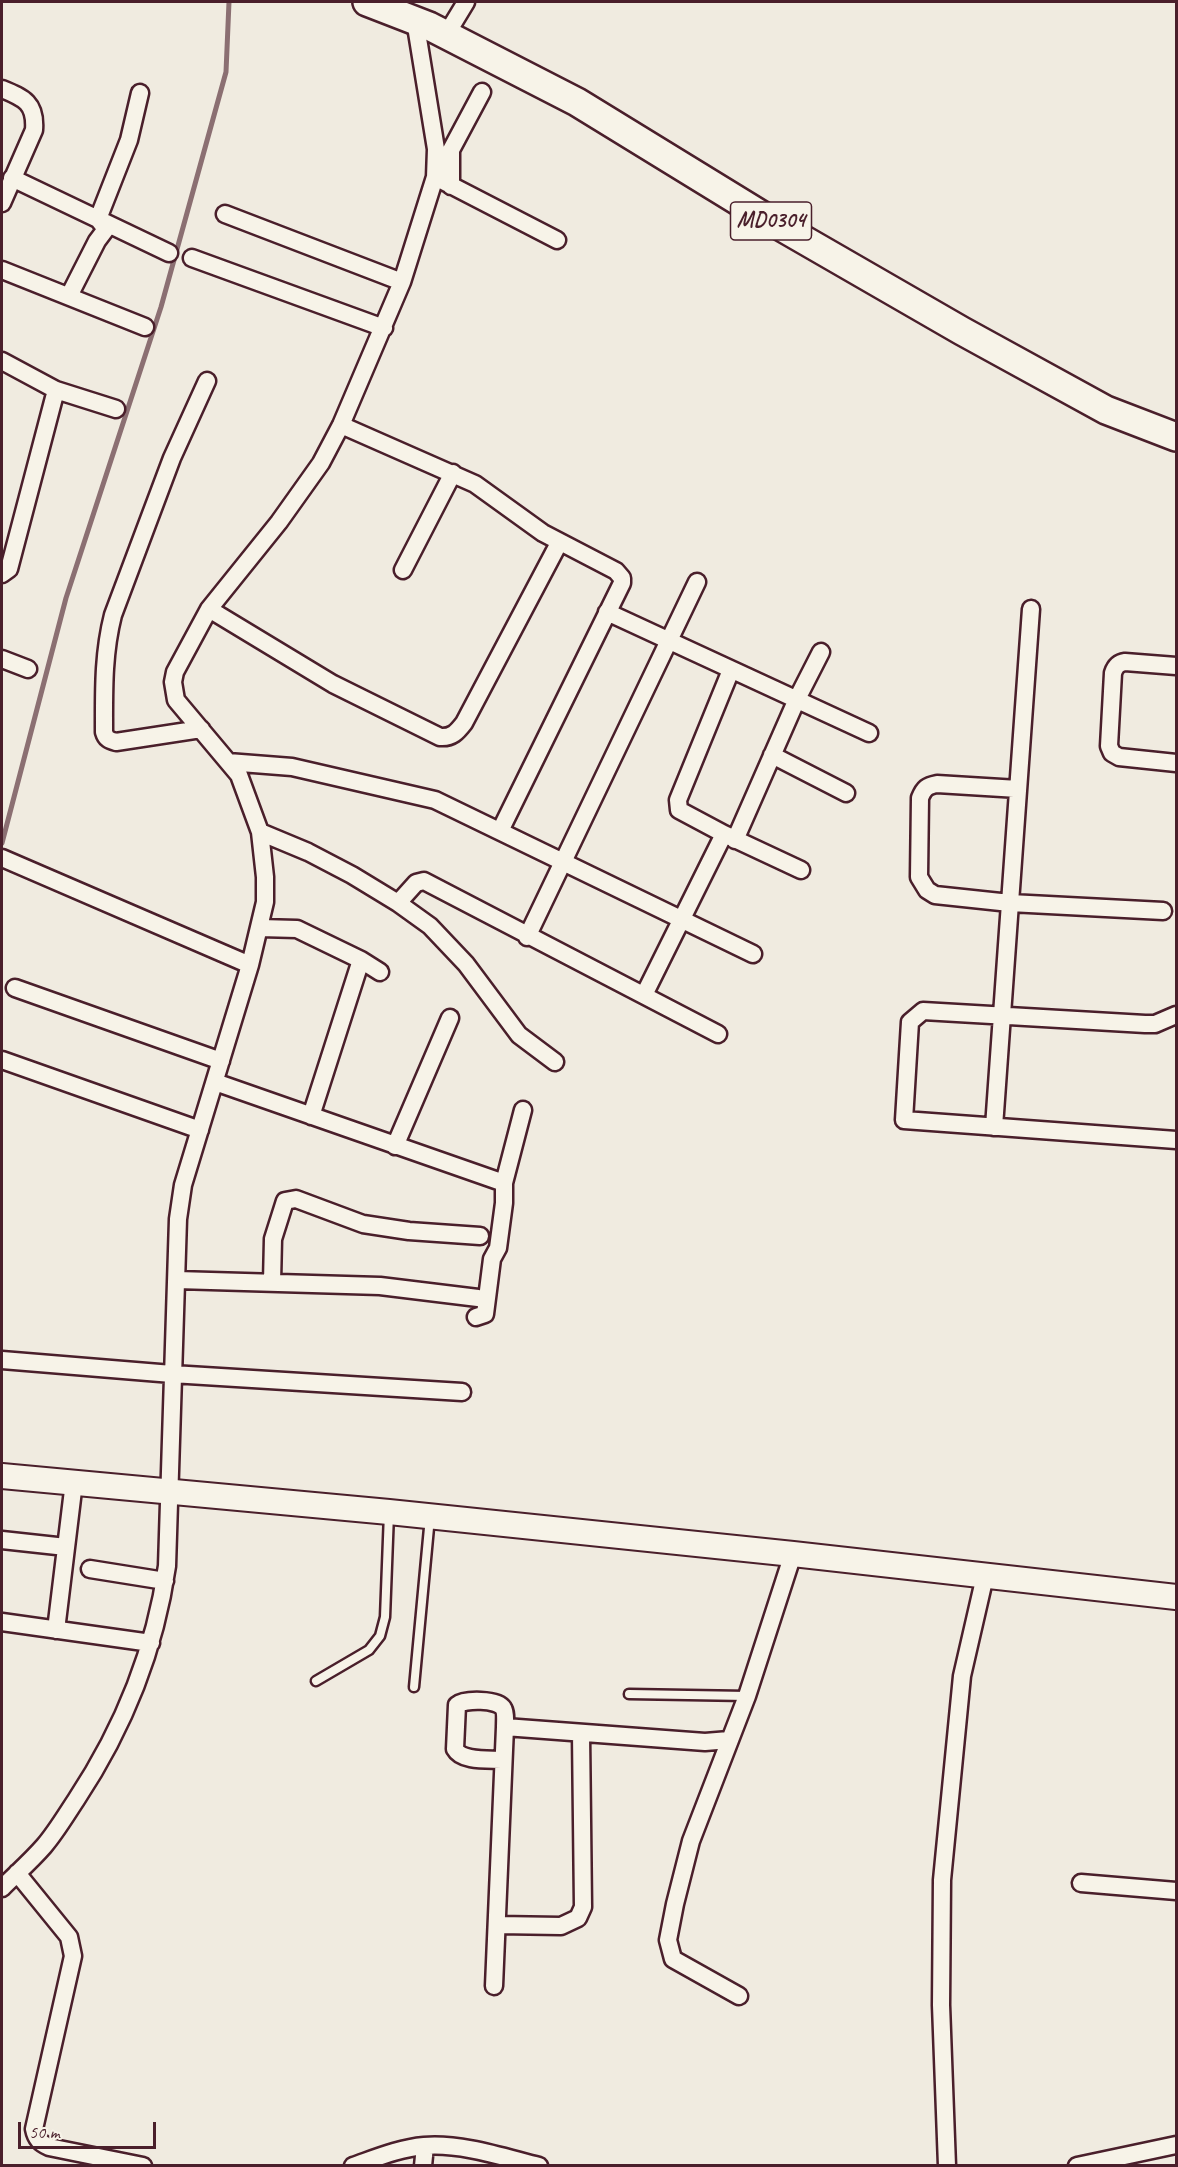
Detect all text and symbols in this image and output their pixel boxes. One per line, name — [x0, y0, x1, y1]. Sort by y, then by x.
road number: MD0304 — [730, 202, 812, 240]
scale bar — [21, 2110, 159, 2148]
text: 50 m — [29, 2121, 60, 2143]

